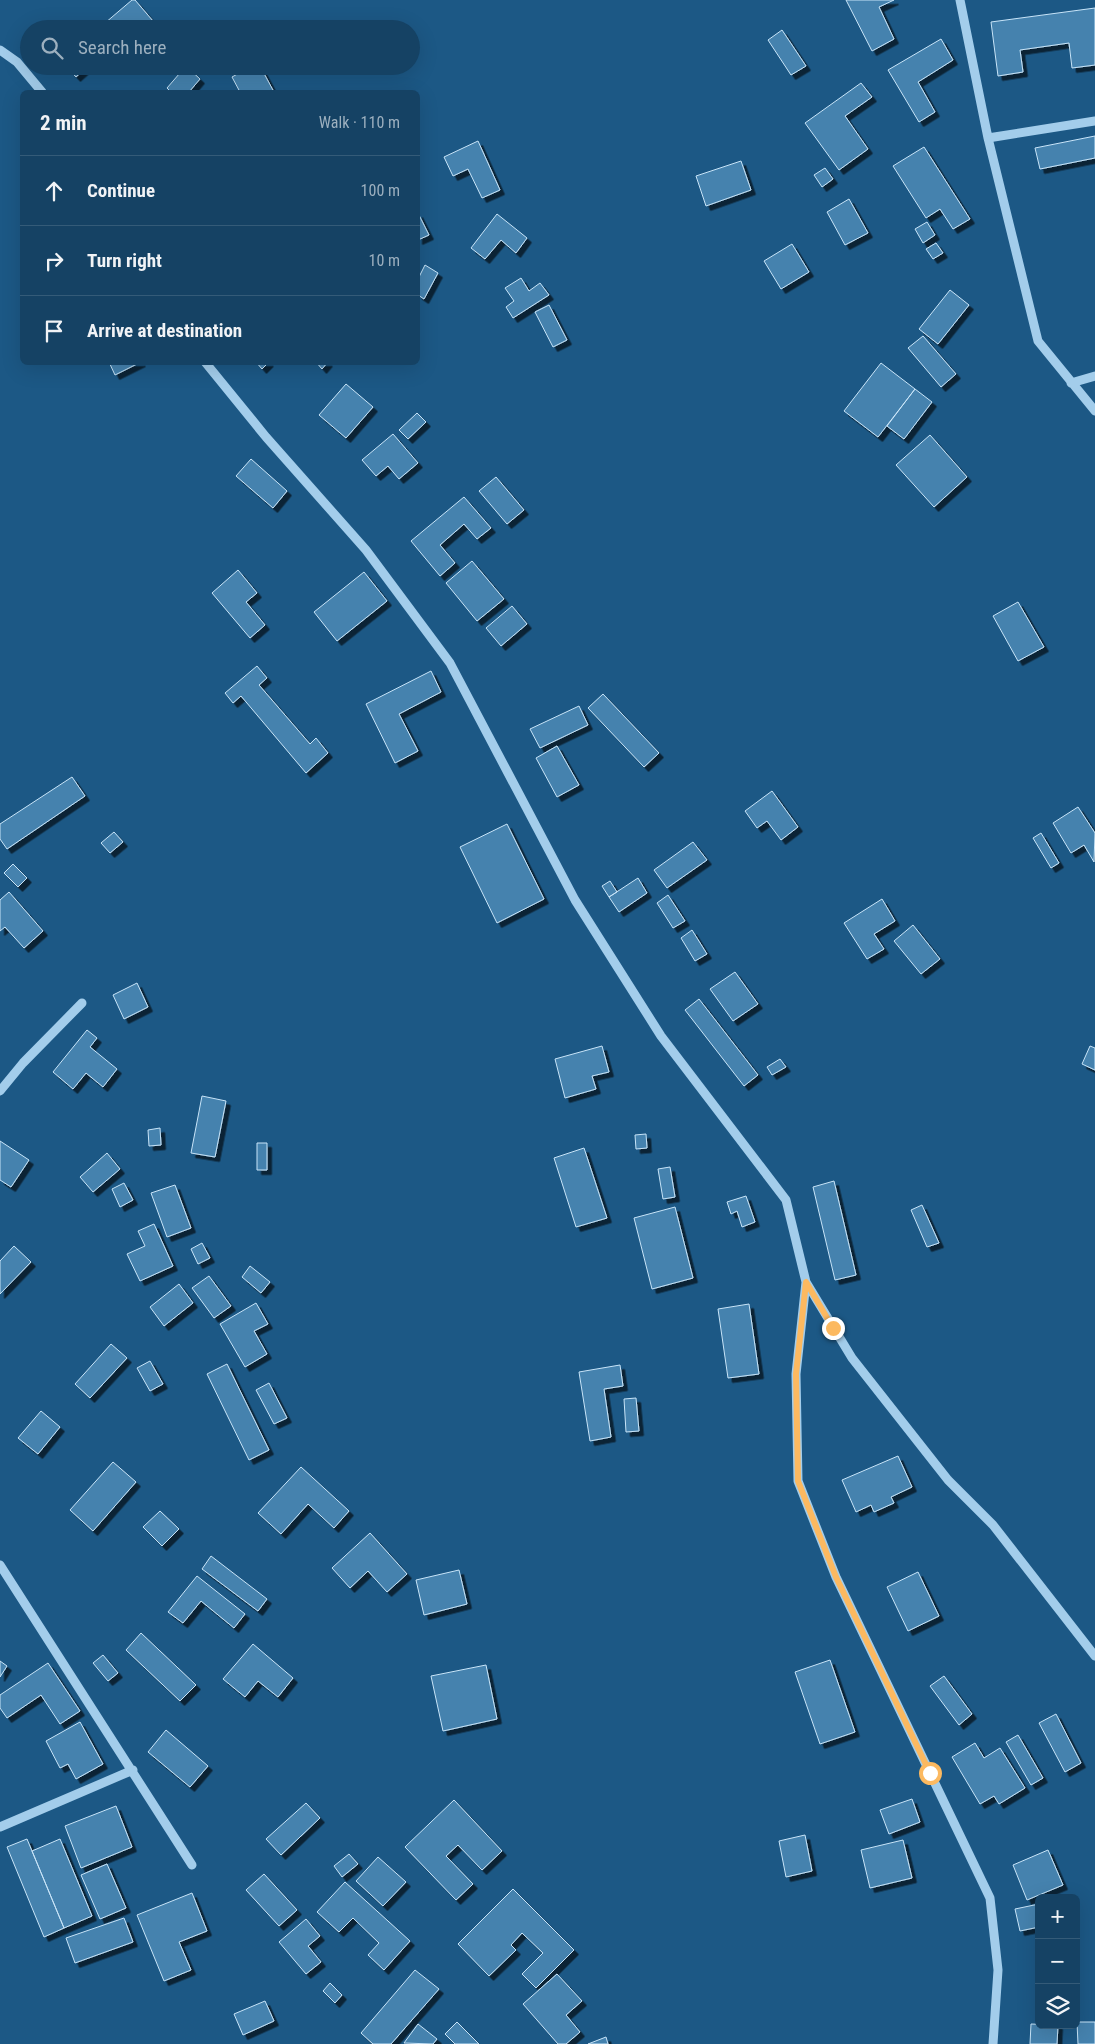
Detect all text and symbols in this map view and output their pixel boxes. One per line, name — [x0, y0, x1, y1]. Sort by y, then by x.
search box — [20, 20, 420, 75]
icon: search — [38, 34, 66, 62]
text: Search here — [78, 36, 166, 59]
text: 2 min — [40, 111, 87, 135]
text: Walk · 110 m — [319, 113, 400, 132]
icon: ahead — [40, 177, 68, 205]
text: Continue — [87, 179, 155, 202]
text: 100 m — [361, 181, 400, 200]
icon: right — [40, 247, 68, 275]
text: Turn right — [87, 249, 162, 272]
text: 10 m — [368, 251, 400, 270]
icon: arrive — [40, 317, 68, 345]
text: Arrive at destination — [87, 319, 242, 342]
route end — [822, 1317, 845, 1340]
route start — [919, 1762, 942, 1785]
map controls — [1035, 1894, 1080, 2029]
button: + — [1035, 1894, 1080, 1939]
button: − — [1035, 1939, 1080, 1984]
button: layers — [1035, 1984, 1080, 2029]

